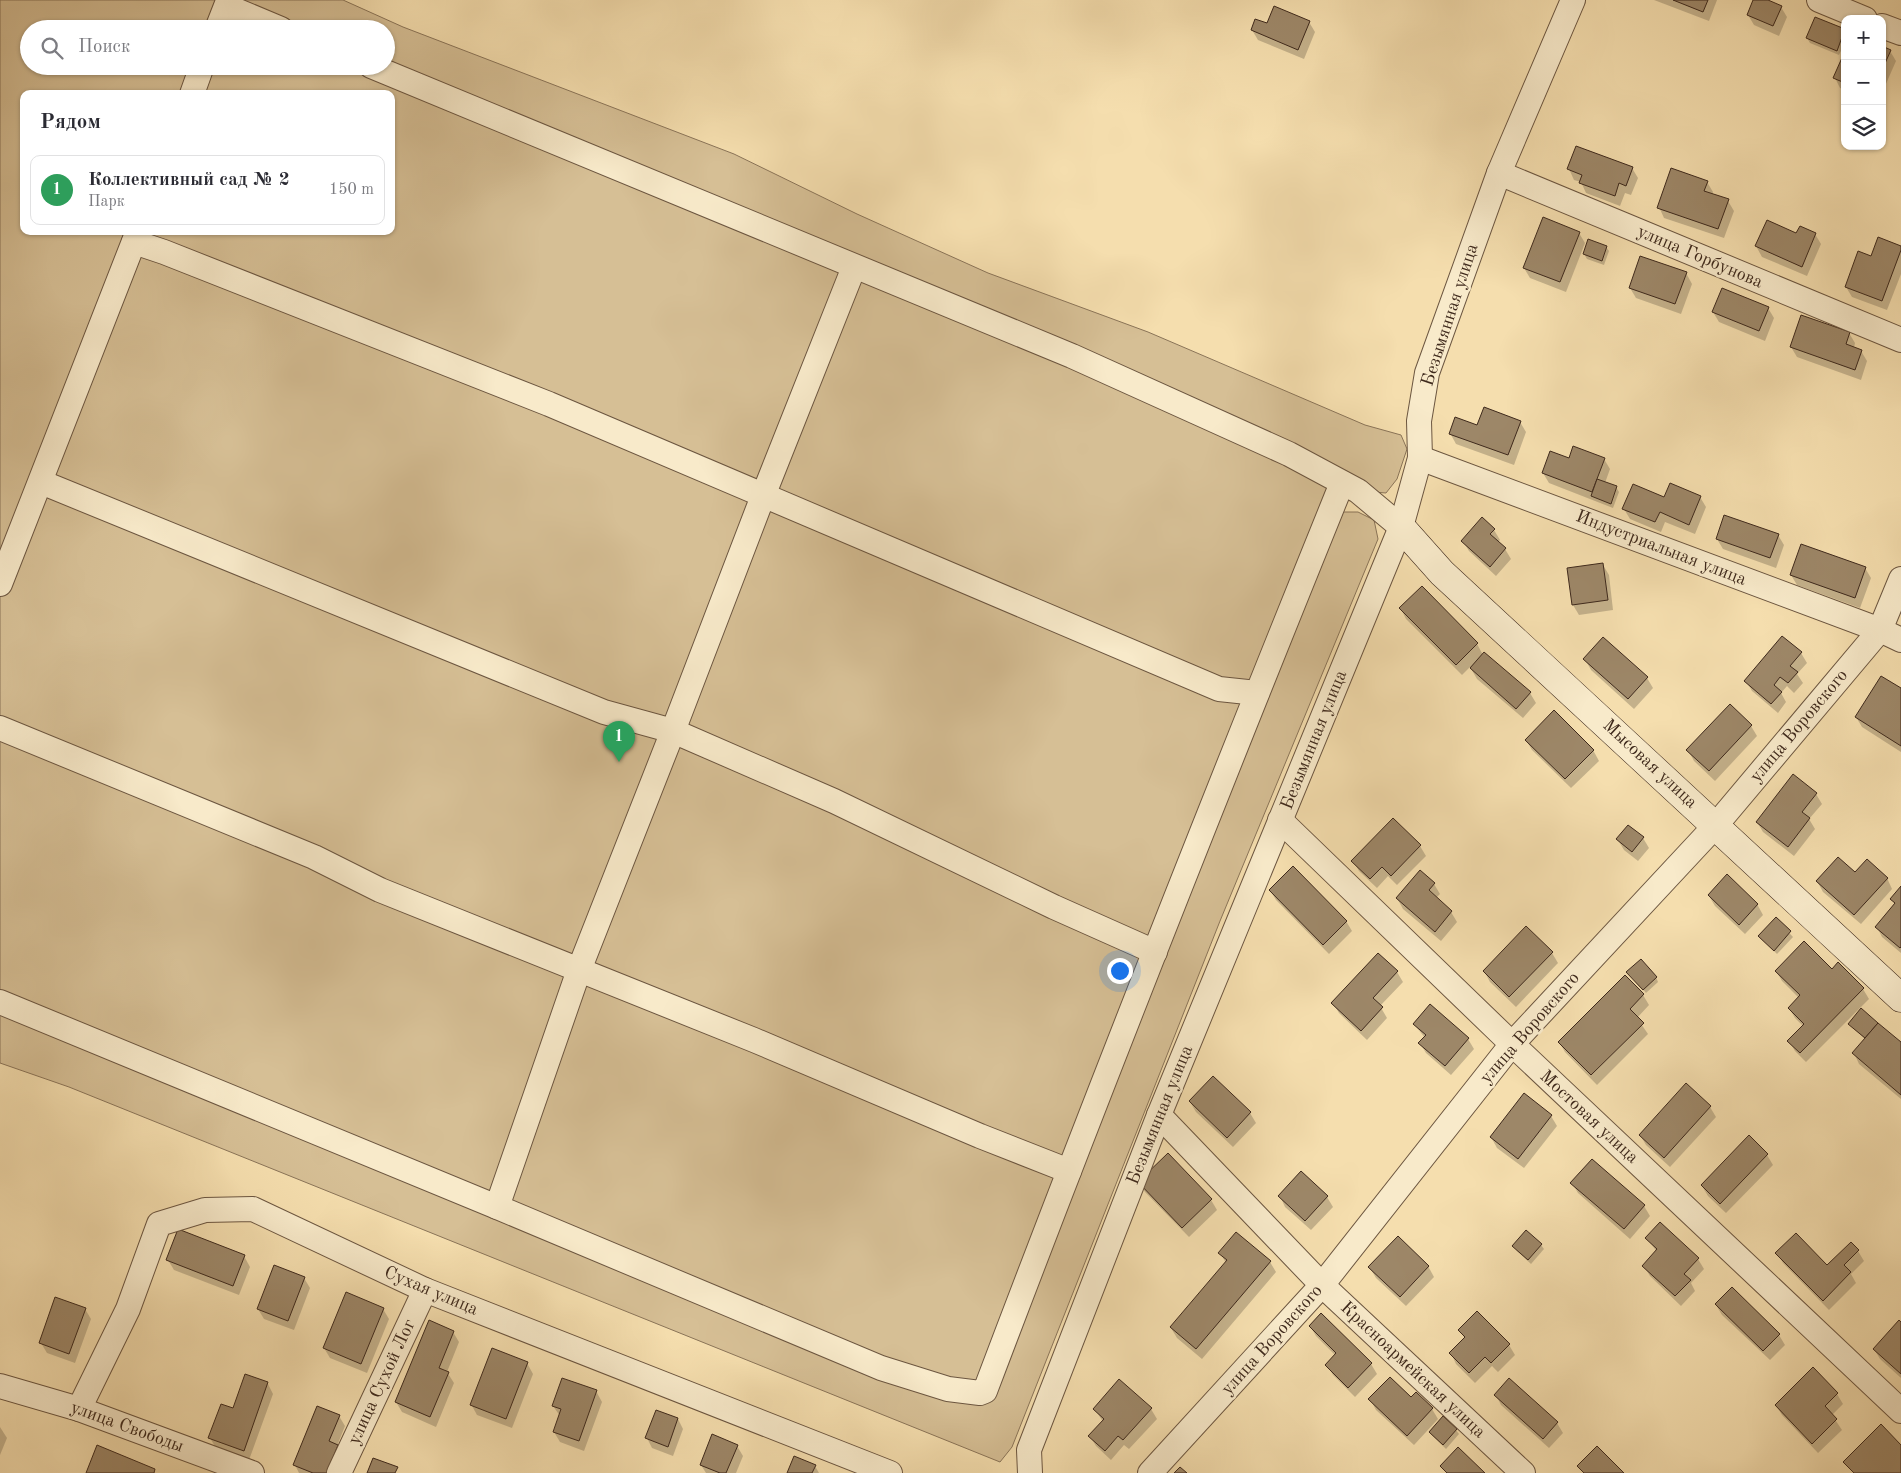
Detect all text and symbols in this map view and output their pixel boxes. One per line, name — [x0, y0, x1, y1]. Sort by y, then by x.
map controls — [1841, 15, 1886, 150]
button: + — [1841, 15, 1886, 60]
search box — [20, 20, 395, 75]
icon: search — [38, 34, 66, 62]
text: Поиск — [78, 38, 130, 57]
button: − — [1841, 60, 1886, 105]
button: layers — [1841, 105, 1886, 150]
text: Рядом — [40, 112, 101, 133]
text: Коллективный сад № 2 — [88, 171, 290, 190]
text: 1 — [52, 182, 62, 198]
text: 150 m — [329, 182, 374, 198]
text: Парк — [88, 194, 125, 210]
street label: улица Горбунова — [1635, 222, 1766, 292]
street label: Безымянная улица — [1418, 241, 1482, 388]
street label: Индустриальная улица — [1573, 507, 1749, 589]
street label: улица Воровского — [1747, 666, 1851, 786]
street label: Безымянная улица — [1278, 668, 1350, 812]
street label: Мысовая улица — [1599, 716, 1701, 812]
pin: 1 — [603, 721, 635, 762]
your location — [1107, 958, 1133, 984]
street label: улица Воровского — [1477, 969, 1583, 1087]
street label: Безымянная улица — [1124, 1043, 1196, 1187]
street label: Мостовая улица — [1536, 1067, 1642, 1167]
street label: Сухая улица — [381, 1263, 481, 1319]
street label: улица Воровского — [1218, 1282, 1326, 1398]
street label: Красноармейская улица — [1337, 1298, 1489, 1442]
street label: улица Сухой Лог — [345, 1316, 419, 1447]
street label: улица Свободы — [68, 1398, 186, 1456]

